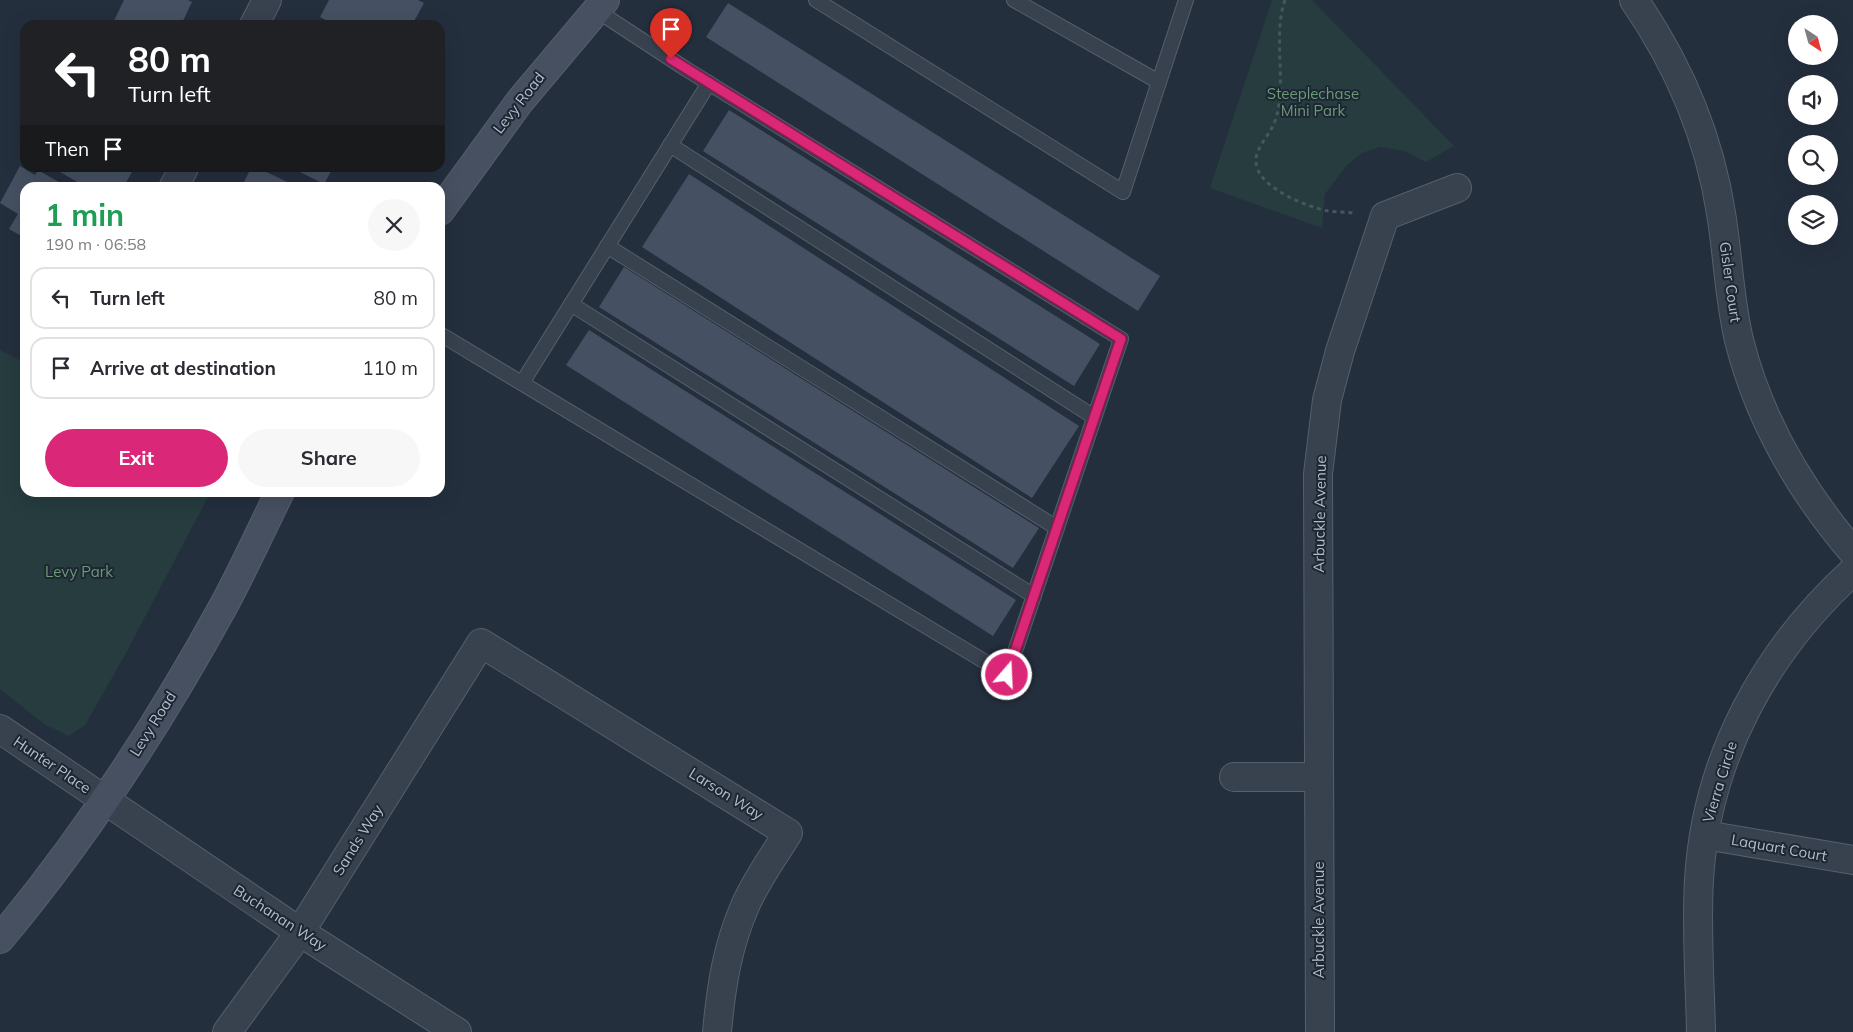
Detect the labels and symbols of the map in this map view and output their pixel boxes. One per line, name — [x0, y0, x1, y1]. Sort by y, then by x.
pin — [650, 8, 692, 59]
north arrow — [1788, 15, 1838, 65]
street label: Levy Road — [489, 68, 549, 137]
park label: Steeplechase Mini Park — [1267, 84, 1359, 120]
street label: Gisler Court — [1715, 240, 1746, 323]
street label: Arbuckle Avenue — [1309, 455, 1330, 573]
park label: Levy Park — [45, 562, 113, 581]
position arrow — [980, 648, 1032, 700]
street label: Levy Road — [125, 688, 180, 760]
street label: Hunter Place — [10, 732, 95, 797]
street label: Vierra Circle — [1698, 739, 1741, 825]
street label: Larson Way — [686, 763, 767, 824]
street label: Sands Way — [328, 801, 387, 879]
street label: Laquart Court — [1730, 830, 1828, 865]
street label: Arbuckle Avenue — [1309, 861, 1328, 979]
street label: Buchanan Way — [230, 880, 330, 955]

